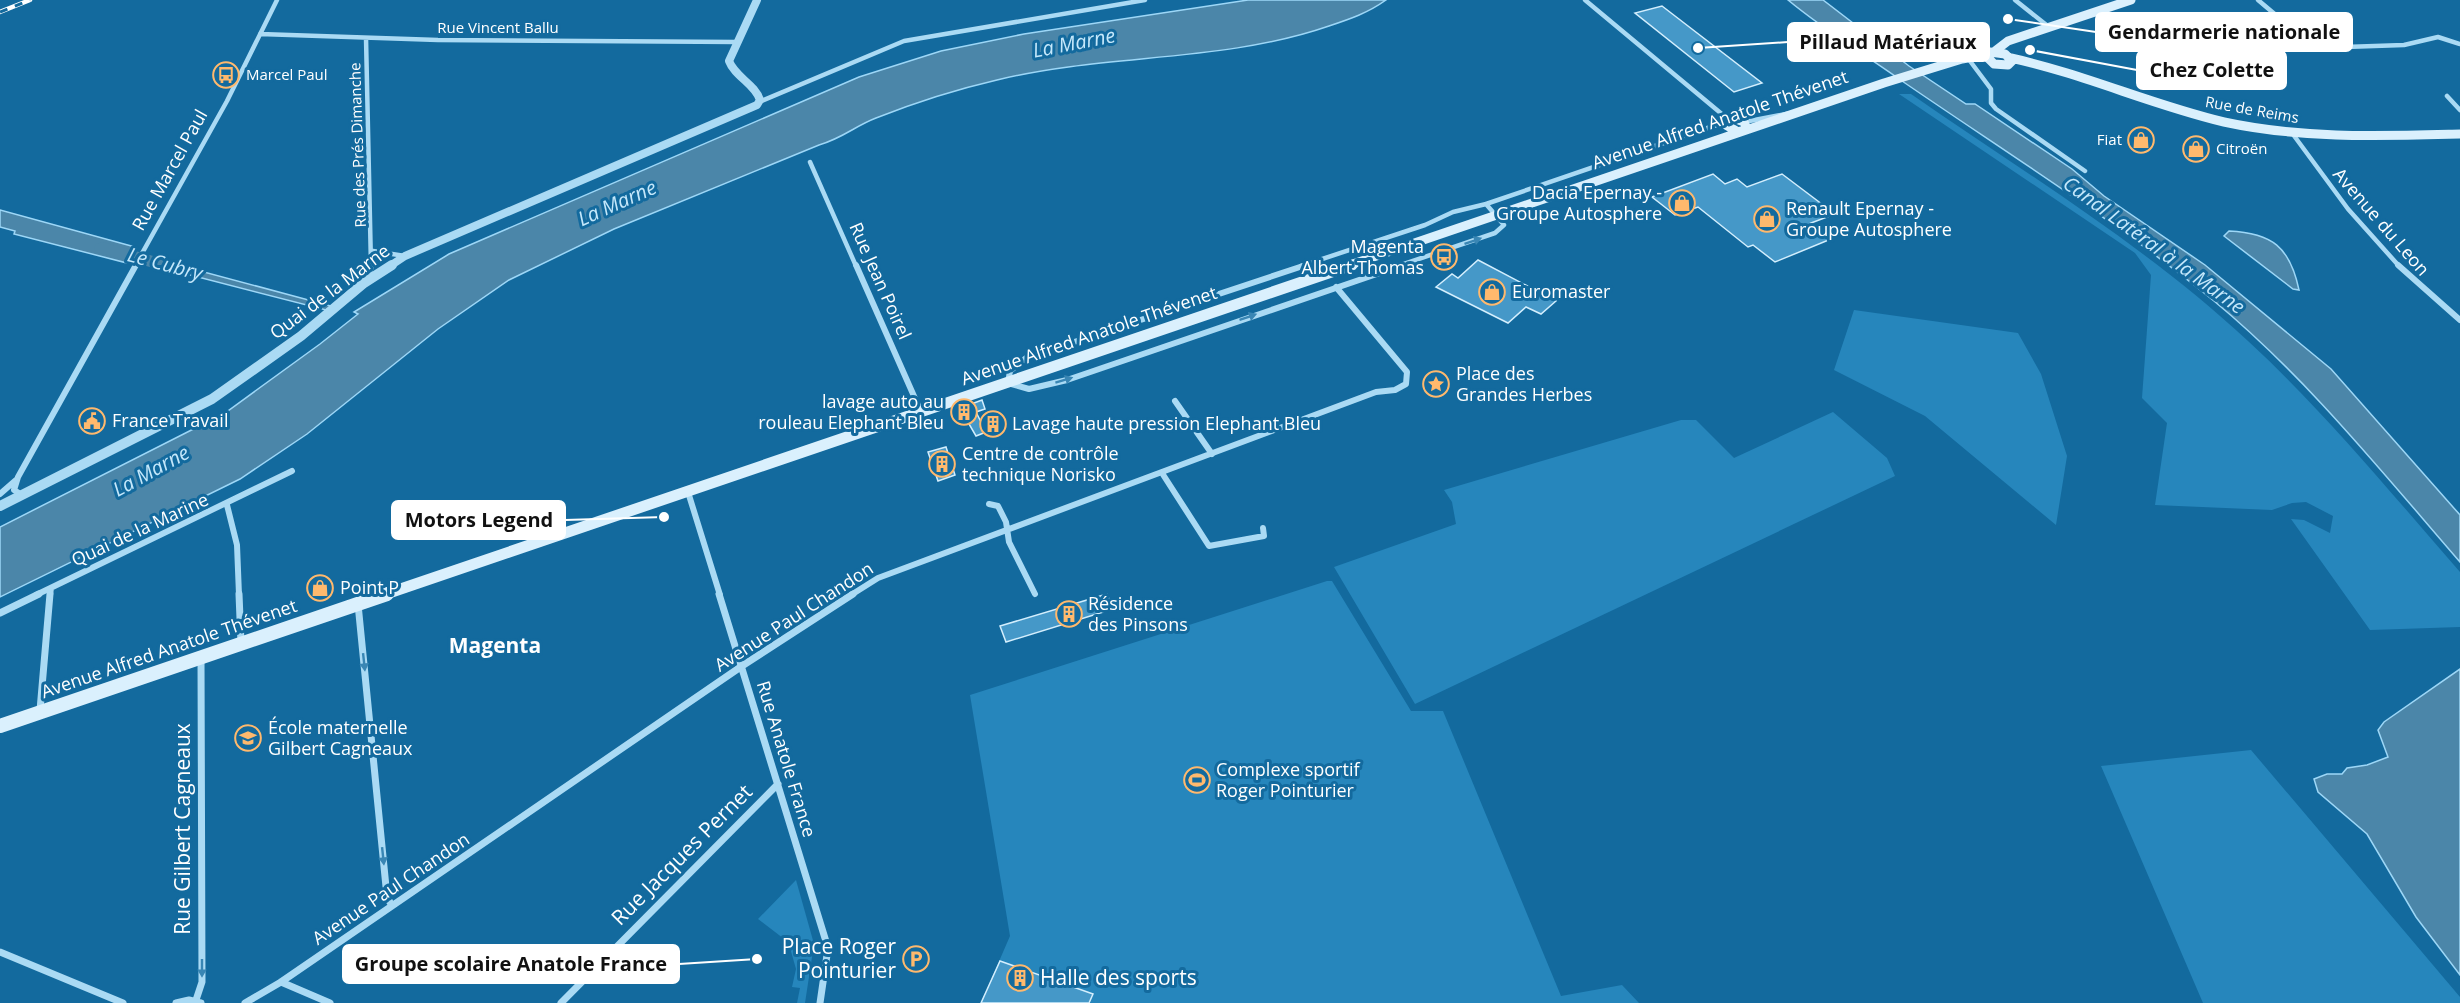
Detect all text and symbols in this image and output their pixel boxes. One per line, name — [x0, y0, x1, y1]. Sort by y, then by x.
callout: Gendarmerie nationale — [2096, 13, 2352, 51]
street label: Rue Vincent Ballu — [437, 17, 559, 37]
text: Gendarmerie nationale — [2108, 18, 2340, 45]
water label: La Marne — [1030, 21, 1118, 64]
callout: Pillaud Matériaux — [1788, 23, 1989, 61]
text: Pillaud Matériaux — [1799, 28, 1977, 55]
callout: Chez Colette — [2137, 51, 2286, 89]
text: Chez Colette — [2150, 56, 2274, 83]
bus stop icon: Marcel Paul — [211, 60, 241, 90]
street label: Rue des Prés Dimanche — [344, 62, 370, 228]
place label: Marcel Paul — [246, 64, 328, 84]
street label: Avenue Alfred Anatole Thévenet — [1588, 64, 1851, 174]
street label: Rue de Reims — [2204, 91, 2301, 127]
street label: Rue Marcel Paul — [126, 105, 212, 234]
shop icon: Fiat — [2126, 125, 2156, 155]
place label: Fiat — [2097, 129, 2122, 149]
shop icon: Citroën — [2181, 134, 2211, 164]
place label: Citroën — [2216, 138, 2267, 158]
street label: Avenue du Leon — [2328, 162, 2435, 280]
water label: Canal Latéral à la Marne — [2058, 169, 2251, 320]
water label: La Marne — [573, 173, 660, 232]
place label: Dacia Epernay - Groupe Autosphere — [1496, 180, 1662, 225]
shop icon: Dacia Epernay - Groupe Autosphere — [1667, 188, 1697, 218]
place label: Renault Epernay - Groupe Autosphere — [1786, 196, 1952, 241]
shop icon: Renault Epernay - Groupe Autosphere — [1752, 204, 1782, 234]
street label: Rue Jean Poirel — [844, 218, 917, 343]
place label: Magenta Albert Thomas — [1301, 234, 1424, 279]
one-way arrow — [1464, 235, 1482, 245]
street label: Quai de la Marne — [265, 238, 394, 344]
water label: Le Cubry — [125, 241, 207, 287]
bus stop icon: Magenta Albert Thomas — [1429, 242, 1459, 272]
shop icon: Euromaster — [1477, 277, 1507, 307]
place label: Euromaster — [1512, 279, 1611, 303]
street label: Avenue Alfred Anatole Thévenet — [957, 280, 1220, 390]
one-way arrow — [1239, 312, 1257, 322]
place label: Place des Grandes Herbes — [1456, 361, 1592, 406]
place icon: Place des Grandes Herbes — [1421, 369, 1451, 399]
one-way arrow — [1055, 375, 1073, 385]
place label: lavage auto au rouleau Elephant Bleu — [758, 389, 944, 434]
building icon: lavage auto au rouleau Elephant Bleu — [949, 397, 979, 427]
public building icon: France Travail — [77, 406, 107, 436]
place label: France Travail — [112, 408, 228, 432]
building icon: Lavage haute pression Elephant Bleu — [978, 409, 1008, 439]
place label: Lavage haute pression Elephant Bleu — [1012, 411, 1321, 435]
water label: La Marne — [108, 438, 194, 503]
place label: Centre de contrôle technique Norisko — [962, 441, 1119, 486]
building icon: Centre de contrôle technique Norisko — [927, 449, 957, 479]
street label: Quai de la Marine — [67, 487, 212, 571]
callout: Motors Legend — [392, 501, 565, 539]
text: Motors Legend — [405, 506, 553, 533]
street label: Avenue Paul Chandon — [709, 556, 877, 677]
shop icon: Point P — [305, 573, 335, 603]
place label: Point P — [340, 575, 399, 599]
place label: Résidence des Pinsons — [1088, 591, 1188, 636]
street label: Avenue Alfred Anatole Thévenet — [37, 593, 300, 703]
building icon: Résidence des Pinsons — [1054, 599, 1084, 629]
district label: Magenta — [449, 631, 541, 659]
one-way arrow — [359, 653, 369, 672]
street label: Rue Anatole France — [752, 678, 822, 840]
place label: École maternelle Gilbert Cagneaux — [268, 715, 413, 760]
street label: Rue Gilbert Cagneaux — [168, 723, 196, 935]
school or university icon: École maternelle Gilbert Cagneaux — [233, 723, 263, 753]
place label: Complexe sportif Roger Pointurier — [1216, 757, 1360, 802]
sports icon: Complexe sportif Roger Pointurier — [1182, 765, 1212, 795]
street label: Rue Jacques Pernet — [605, 778, 758, 931]
street label: Avenue Paul Chandon — [307, 827, 474, 950]
one-way arrow — [378, 847, 388, 866]
place label: Place Roger Pointurier — [782, 932, 896, 984]
parking icon: Place Roger Pointurier — [901, 944, 931, 974]
callout: Groupe scolaire Anatole France — [343, 945, 679, 983]
text: Groupe scolaire Anatole France — [355, 950, 667, 977]
one-way arrow — [197, 958, 207, 977]
building icon: Halle des sports — [1005, 963, 1035, 993]
place label: Halle des sports — [1040, 963, 1197, 991]

